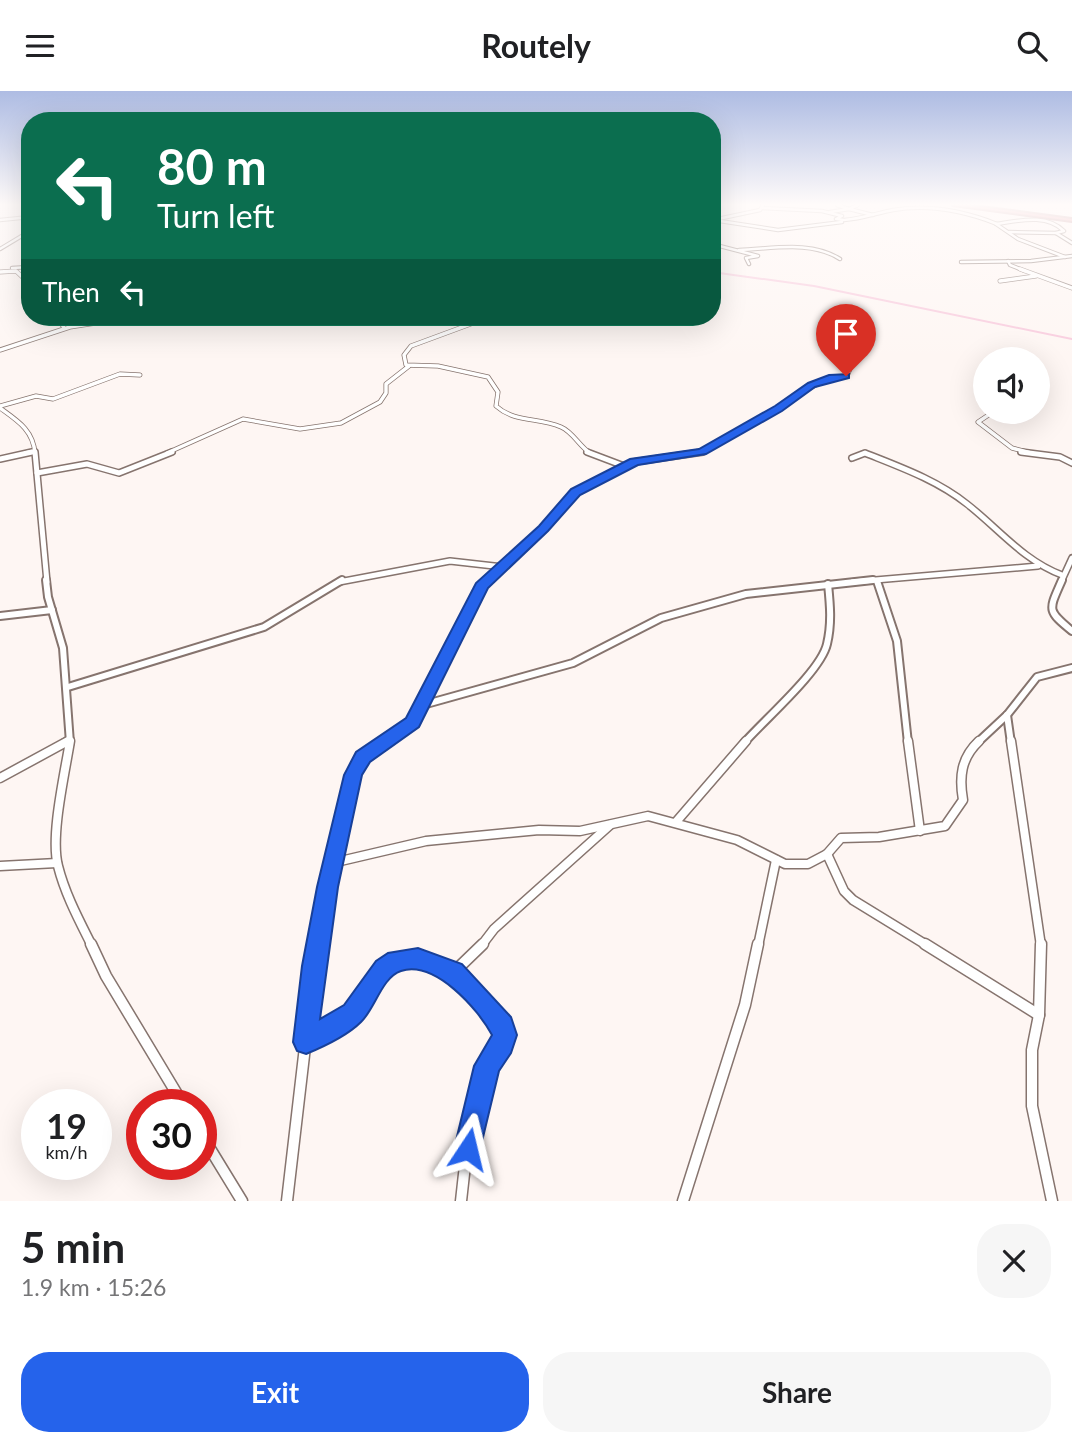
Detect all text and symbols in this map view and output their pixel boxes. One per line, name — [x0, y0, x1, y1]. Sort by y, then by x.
text: Routely — [481, 26, 591, 65]
icon: menu — [21, 27, 59, 65]
icon: search — [1013, 27, 1051, 65]
text: 80 m — [157, 137, 267, 195]
icon: left — [42, 140, 133, 231]
text: Turn left — [157, 196, 274, 235]
icon: left — [114, 273, 152, 311]
text: Then — [42, 276, 100, 308]
pin — [816, 304, 876, 376]
icon: arrive — [827, 315, 865, 353]
map controls — [973, 347, 1050, 424]
button: sound — [973, 347, 1050, 424]
speed limit sign: 30 — [126, 1089, 217, 1180]
text: 19 — [46, 1104, 87, 1146]
position arrow — [431, 1112, 505, 1186]
text: km/h — [45, 1141, 88, 1163]
text: 5 min — [21, 1222, 125, 1272]
button: close — [977, 1224, 1051, 1298]
text: 1.9 km · 15:26 — [21, 1273, 166, 1301]
button: Exit — [21, 1352, 529, 1432]
button: Share — [543, 1352, 1051, 1432]

